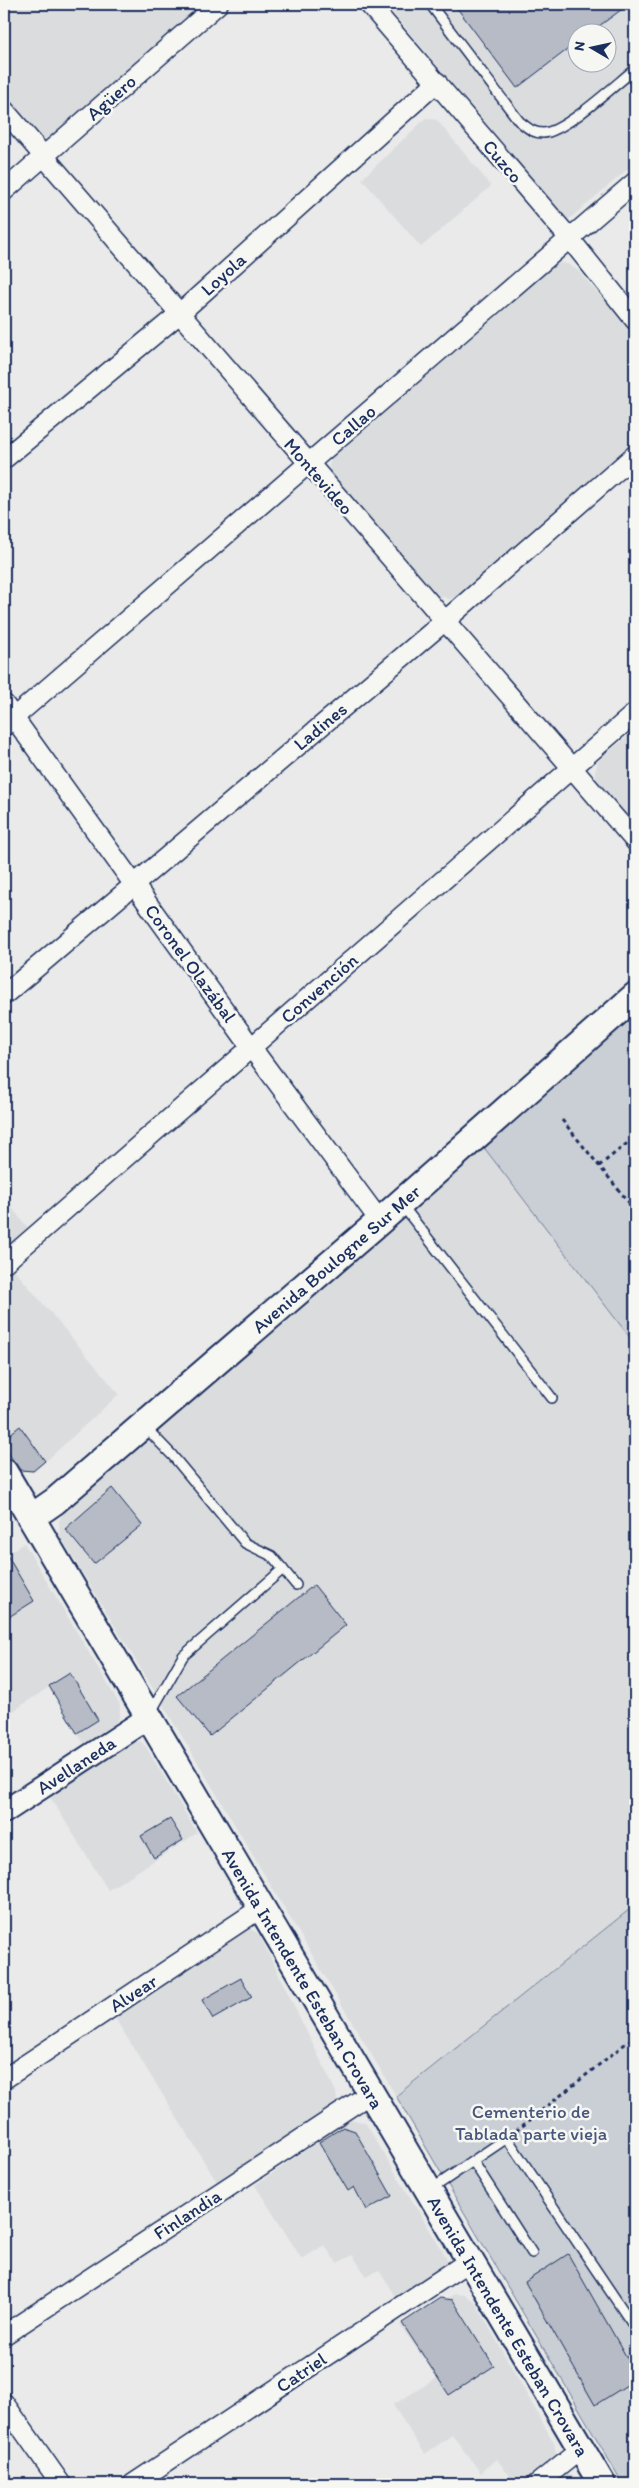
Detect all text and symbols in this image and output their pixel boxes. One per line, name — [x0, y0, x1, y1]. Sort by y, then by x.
north arrow — [566, 22, 616, 72]
text: N — [571, 40, 589, 52]
street label: Agüero — [82, 70, 141, 125]
street label: Cuzco — [478, 135, 527, 188]
street label: Loyola — [196, 248, 251, 301]
street label: Callao — [326, 400, 380, 451]
street label: Montevideo — [279, 433, 358, 519]
street label: Ladines — [289, 697, 352, 755]
street label: Coronel Olazábal — [140, 900, 242, 1027]
street label: Convención — [276, 949, 363, 1028]
street label: Avenida Boulogne Sur Mer — [247, 1179, 426, 1338]
street label: Avellaneda — [32, 1731, 120, 1800]
street label: Avenida Intendente Esteban Crovara — [217, 1844, 389, 2113]
street label: Alvear — [105, 1969, 162, 2017]
park label: Cementerio de Tablada parte vieja — [455, 2100, 607, 2145]
street label: Finlandia — [149, 2184, 226, 2245]
street label: Avenida Intendente Esteban Crovara — [422, 2192, 594, 2461]
street label: Catriel — [272, 2347, 331, 2398]

